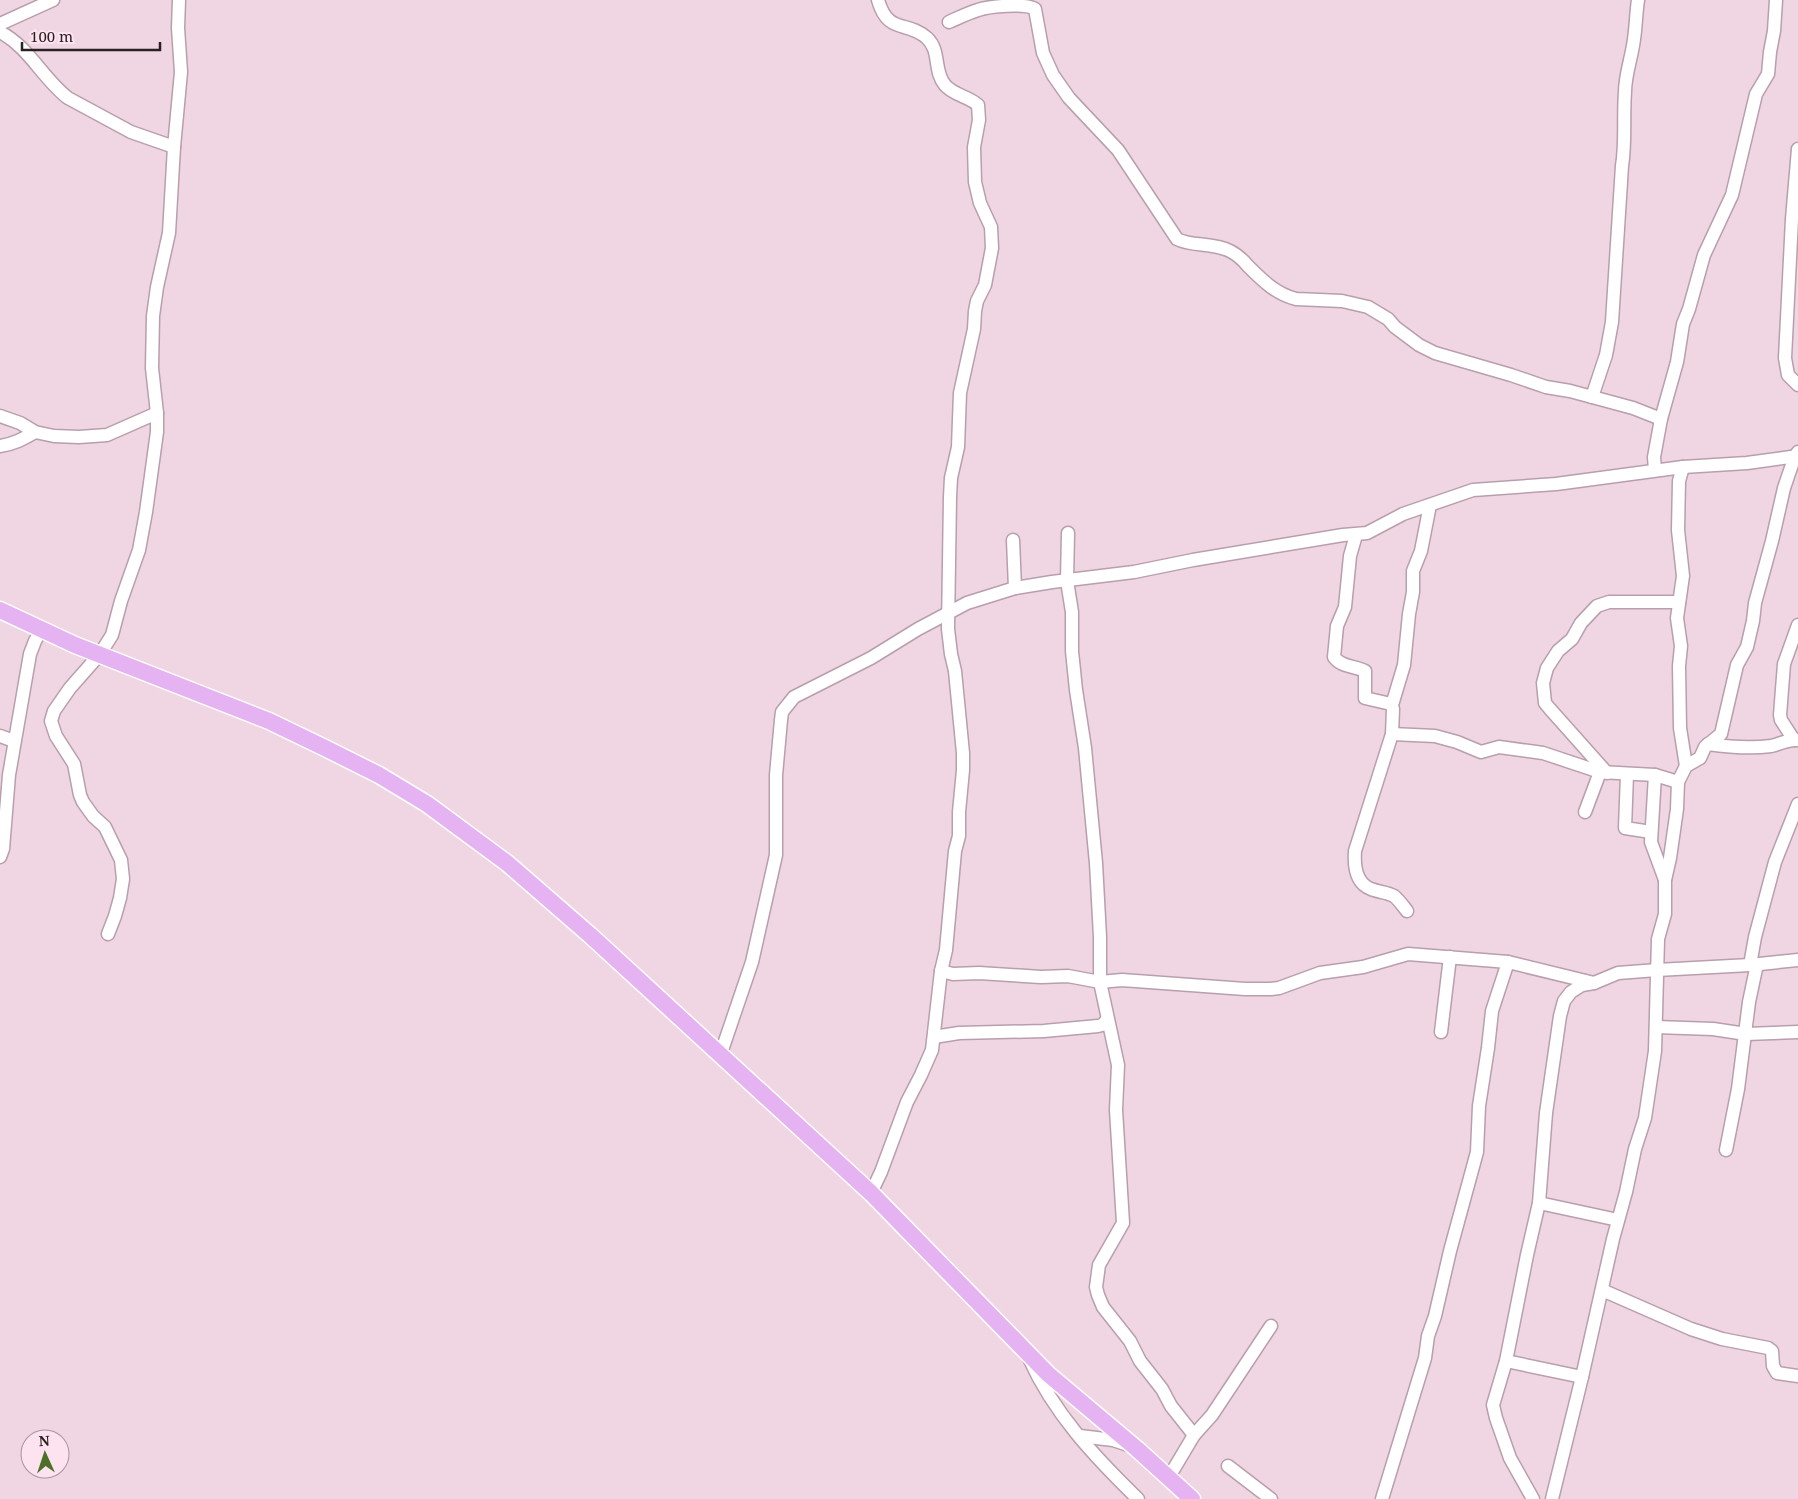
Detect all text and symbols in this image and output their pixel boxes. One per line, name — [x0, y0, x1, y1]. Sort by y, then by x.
scale bar — [22, 20, 160, 52]
text: 100 m — [30, 26, 73, 46]
north arrow — [20, 1429, 70, 1479]
text: N — [38, 1431, 50, 1450]

